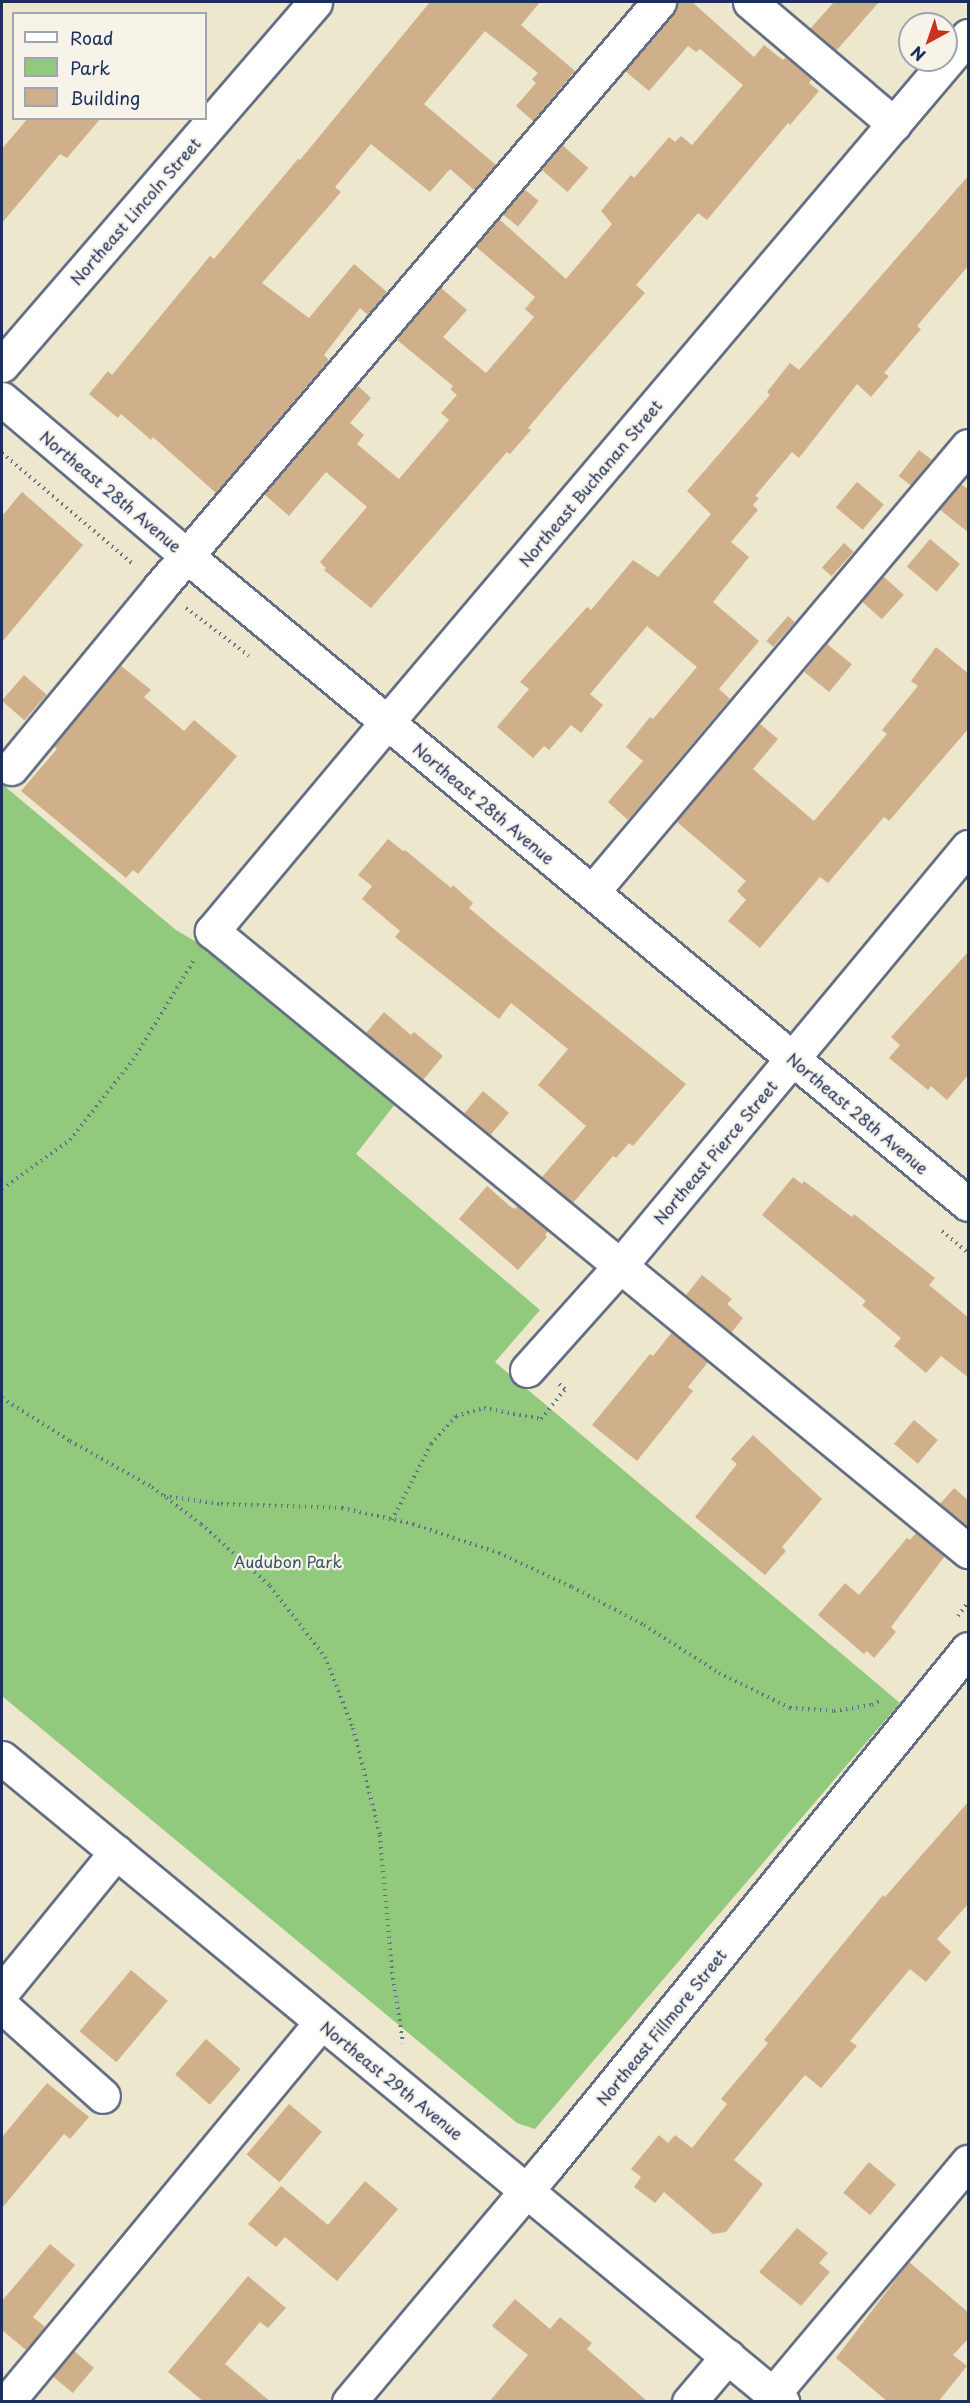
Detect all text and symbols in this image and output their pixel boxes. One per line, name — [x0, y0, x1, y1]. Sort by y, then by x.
legend — [12, 12, 207, 120]
north arrow — [898, 12, 958, 72]
text: Road — [70, 24, 114, 51]
text: N — [905, 41, 930, 68]
text: Park — [70, 54, 110, 81]
text: Building — [70, 84, 140, 111]
street label: Northeast Lincoln Street — [66, 134, 204, 288]
street label: Northeast Buchanan Street — [515, 396, 665, 570]
street label: Northeast 28th Avenue — [36, 426, 186, 556]
street label: Northeast 28th Avenue — [409, 738, 559, 868]
street label: Northeast 28th Avenue — [783, 1048, 933, 1178]
street label: Northeast Pierce Street — [649, 1076, 781, 1228]
park label: Audubon Park — [234, 1551, 342, 1571]
street label: Northeast Fillmore Street — [592, 1945, 730, 2109]
street label: Northeast 29th Avenue — [317, 2017, 467, 2143]

